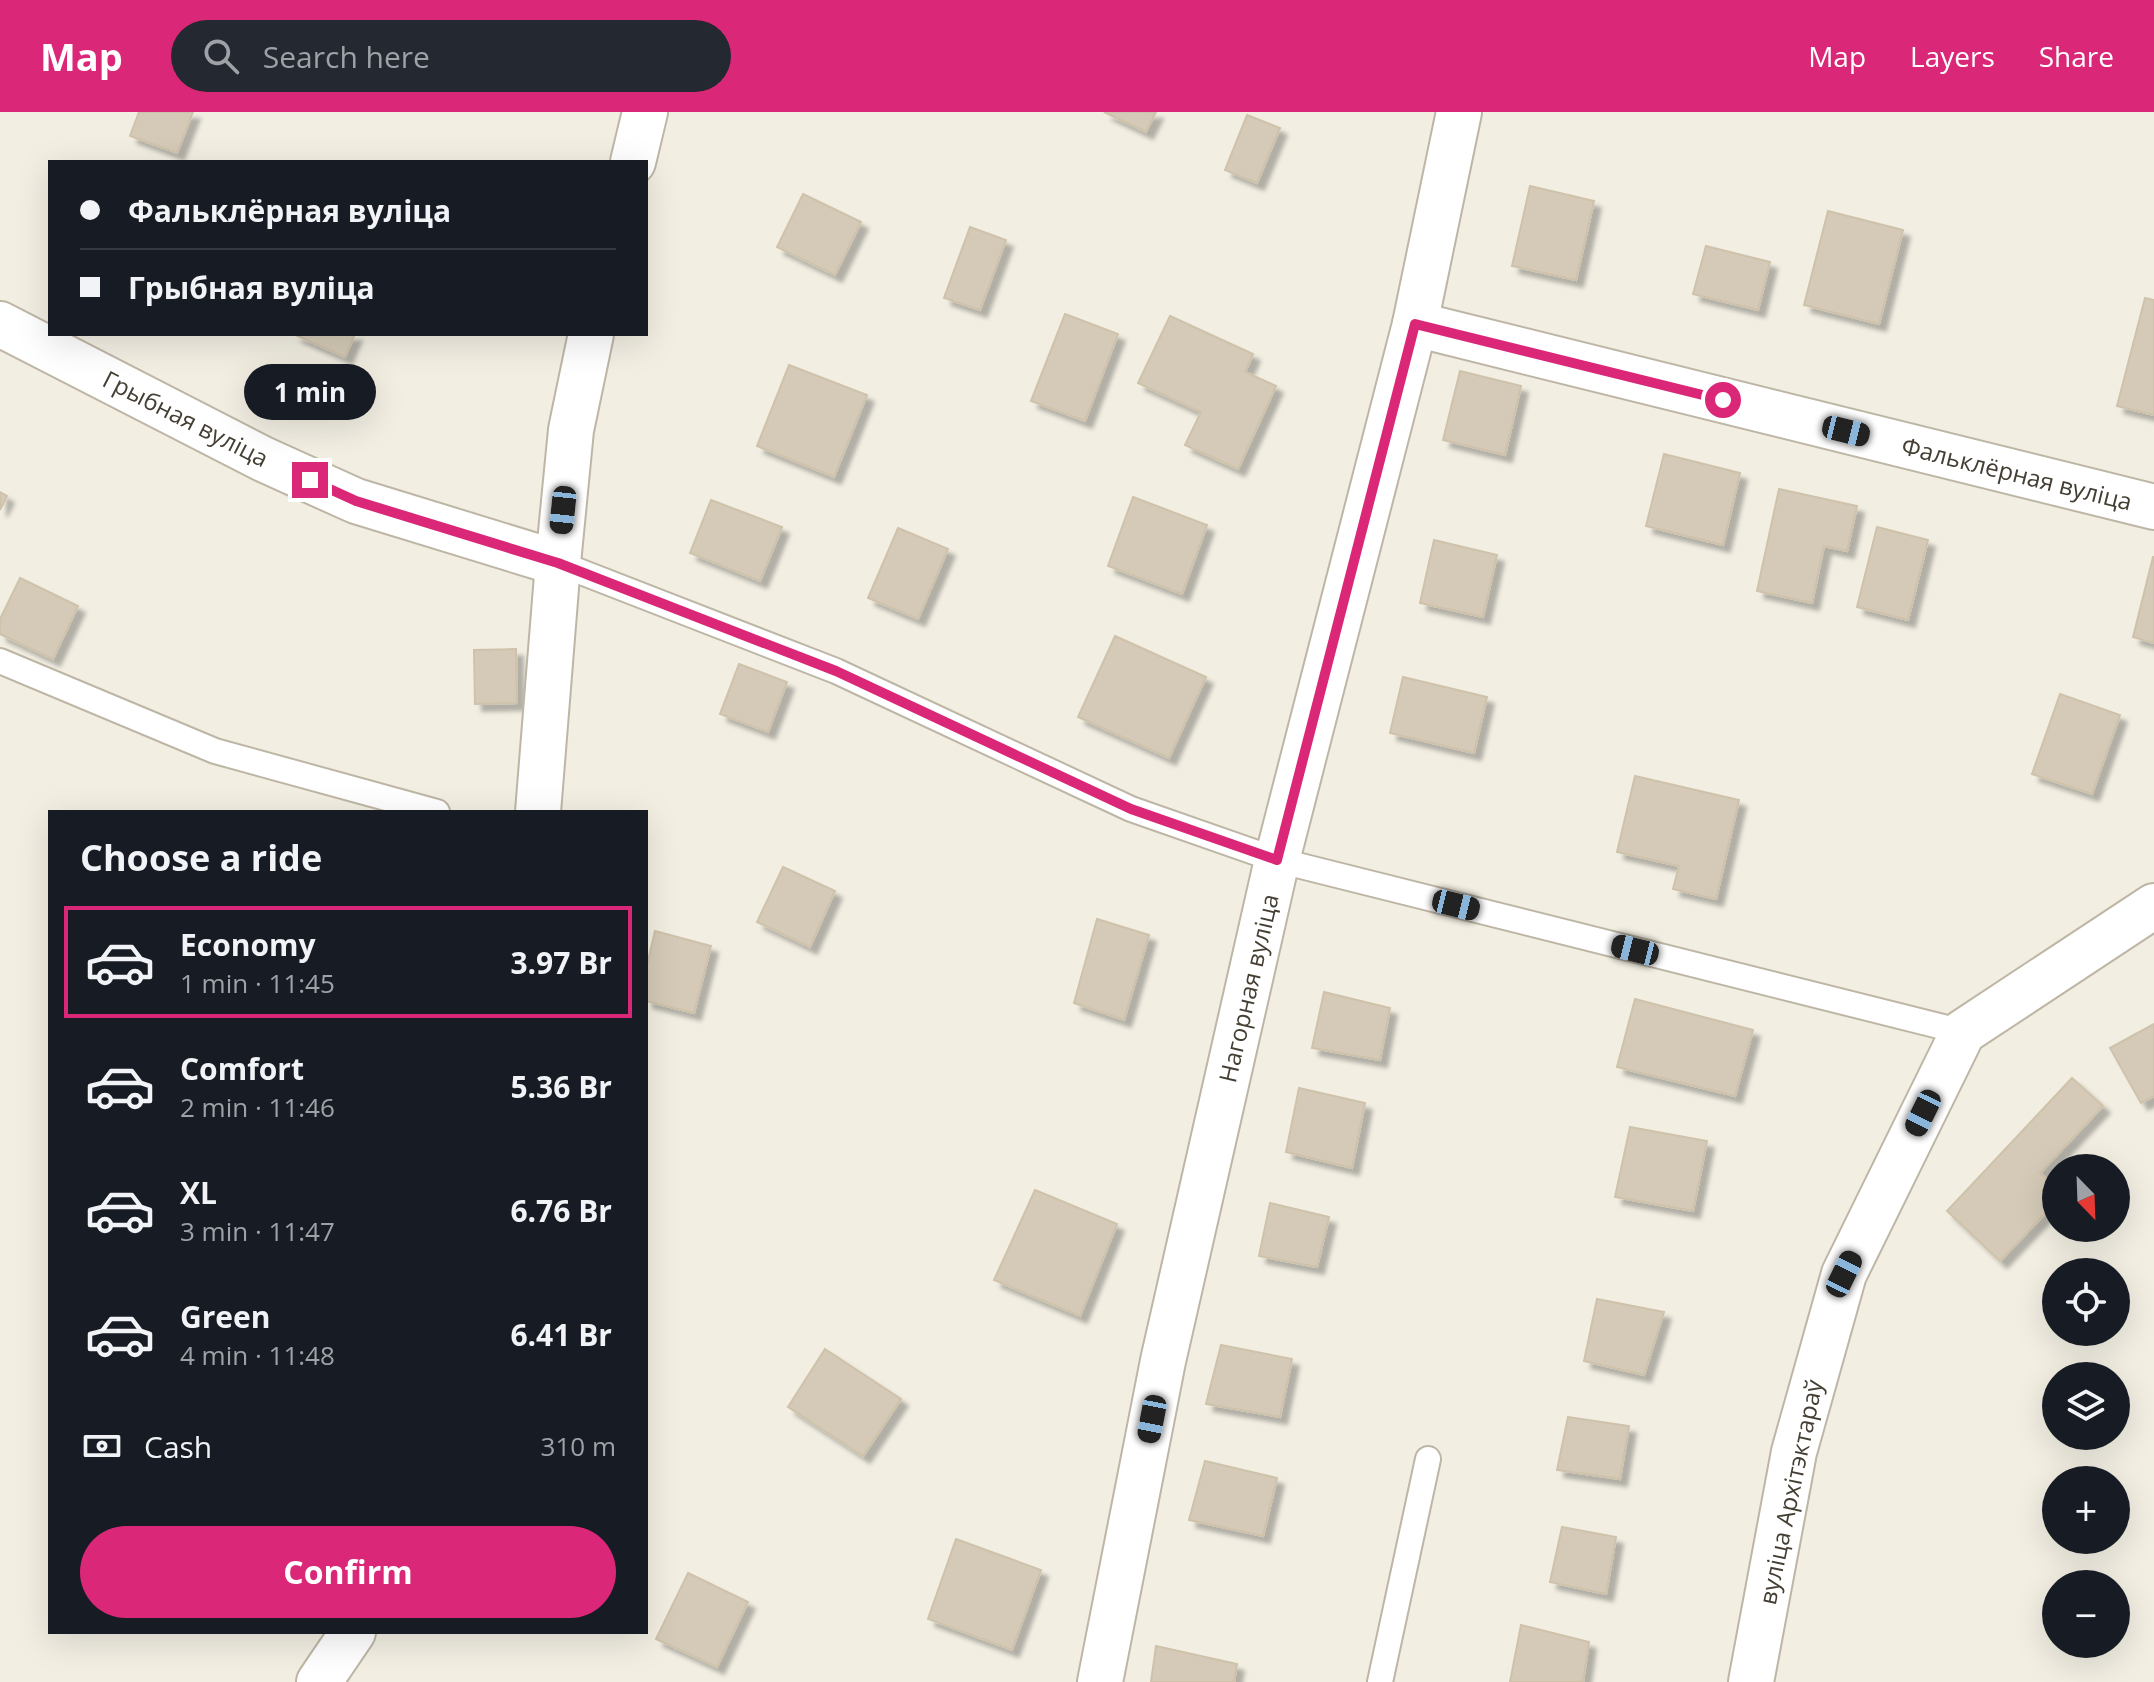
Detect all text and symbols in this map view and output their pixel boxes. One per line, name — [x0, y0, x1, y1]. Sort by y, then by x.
search box — [171, 20, 731, 92]
text: Map — [40, 30, 123, 82]
icon: search — [199, 34, 243, 78]
text: Search here — [263, 36, 430, 77]
text: Map — [1808, 37, 1866, 75]
text: Layers — [1910, 37, 1995, 75]
text: Share — [2039, 37, 2114, 75]
text: Фальклёрная вуліца — [128, 190, 451, 231]
text: Грыбная вуліца — [128, 267, 375, 308]
street label: Грыбная вуліца — [97, 362, 275, 474]
callout: 1 min — [244, 364, 376, 420]
text: 1 min — [274, 374, 346, 410]
route start — [1705, 382, 1741, 418]
car — [1820, 414, 1872, 448]
street label: Фальклёрная вуліца — [1898, 428, 2136, 518]
route end — [292, 462, 328, 498]
car — [549, 485, 577, 535]
text: Choose a ride — [80, 833, 322, 882]
car — [1430, 888, 1482, 922]
street label: Нагорная вуліца — [1210, 890, 1286, 1086]
text: Economy — [180, 924, 316, 965]
icon: car — [84, 926, 156, 998]
car — [1609, 933, 1661, 967]
text: 3.97 Br — [510, 942, 612, 983]
text: 1 min · 11:45 — [180, 965, 335, 1001]
text: Comfort — [180, 1048, 304, 1089]
icon: car — [84, 1050, 156, 1122]
text: 5.36 Br — [510, 1066, 612, 1107]
car — [1902, 1086, 1944, 1140]
text: 2 min · 11:46 — [180, 1089, 335, 1125]
north arrow — [2042, 1154, 2130, 1242]
map controls — [2042, 1154, 2130, 1658]
text: XL — [180, 1172, 217, 1213]
icon: car — [84, 1174, 156, 1246]
text: 6.76 Br — [510, 1190, 612, 1231]
text: 3 min · 11:47 — [180, 1213, 335, 1249]
car — [1823, 1247, 1865, 1301]
button: locate — [2042, 1258, 2130, 1346]
text: Green — [180, 1296, 271, 1337]
icon: car — [84, 1298, 156, 1370]
text: 6.41 Br — [510, 1314, 612, 1355]
text: 4 min · 11:48 — [180, 1337, 335, 1373]
button: layers — [2042, 1362, 2130, 1450]
street label: вуліца Архітэктараў — [1750, 1376, 1830, 1607]
car — [1136, 1393, 1168, 1445]
icon: cash — [80, 1424, 124, 1468]
text: Cash — [144, 1426, 212, 1467]
text: 310 m — [541, 1428, 616, 1464]
button: + — [2042, 1466, 2130, 1554]
button: Confirm — [80, 1526, 616, 1618]
button: − — [2042, 1570, 2130, 1658]

